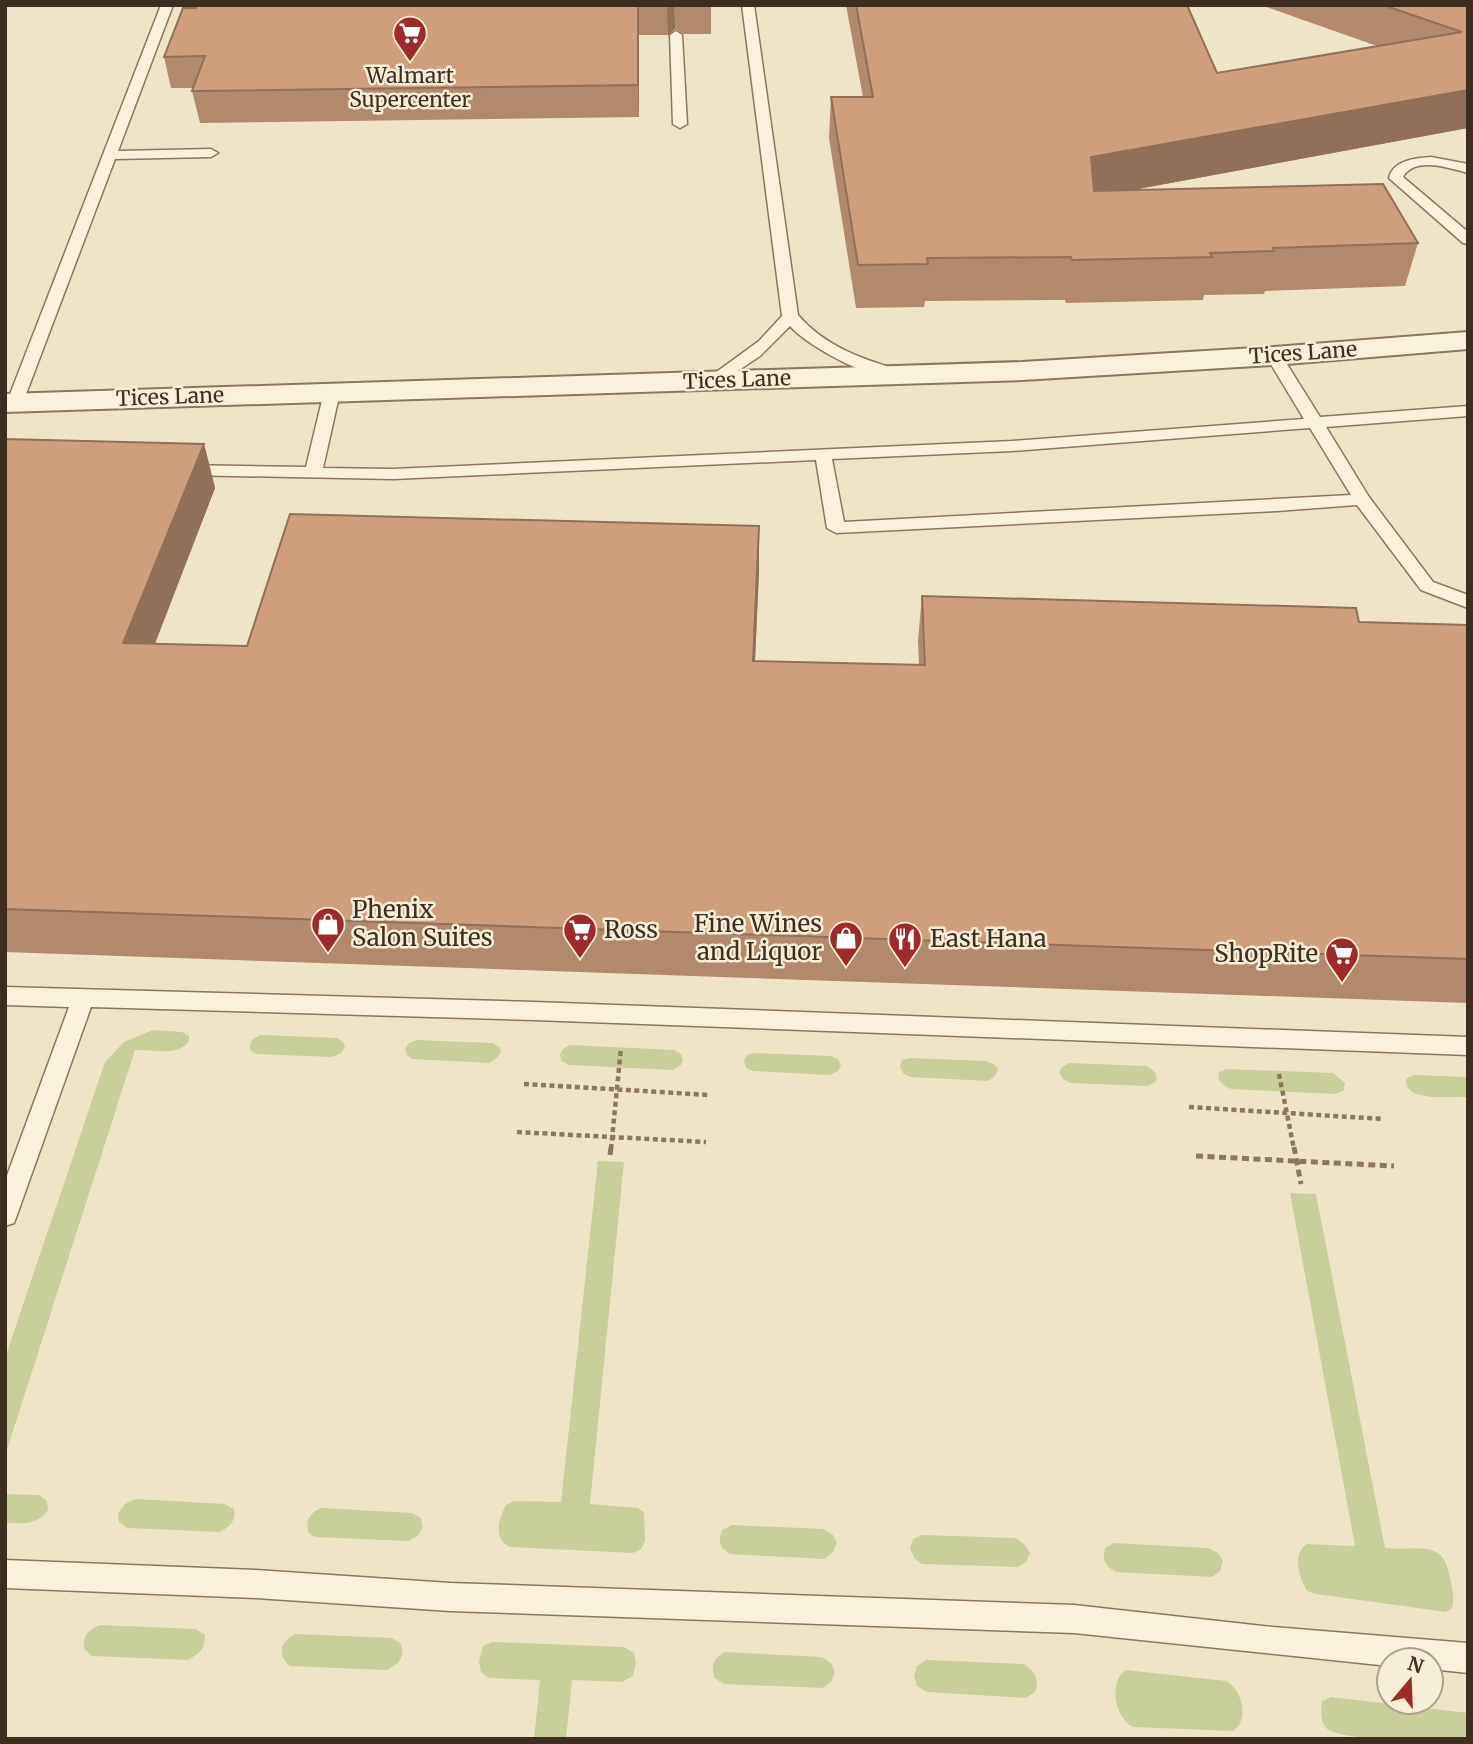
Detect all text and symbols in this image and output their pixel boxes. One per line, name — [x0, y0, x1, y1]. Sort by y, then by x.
supermarket icon: Walmart Supercenter — [391, 14, 429, 63]
place label: Walmart Supercenter — [349, 62, 471, 113]
street label: Tices Lane — [1248, 335, 1358, 370]
street label: Tices Lane — [683, 364, 791, 395]
street label: Tices Lane — [116, 381, 224, 412]
place label: Phenix Salon Suites — [352, 894, 492, 953]
shop icon: Phenix Salon Suites — [309, 905, 347, 954]
place label: Fine Wines and Liquor — [694, 908, 822, 967]
supermarket icon: Ross — [561, 911, 599, 960]
place label: Ross — [604, 914, 658, 945]
shop icon: Fine Wines and Liquor — [827, 919, 865, 968]
restaurant icon: East Hana — [886, 920, 924, 969]
place label: East Hana — [930, 923, 1047, 954]
supermarket icon: ShopRite — [1323, 935, 1361, 984]
place label: ShopRite — [1214, 938, 1318, 969]
north arrow — [1375, 1646, 1445, 1716]
text: N — [1405, 1651, 1427, 1679]

